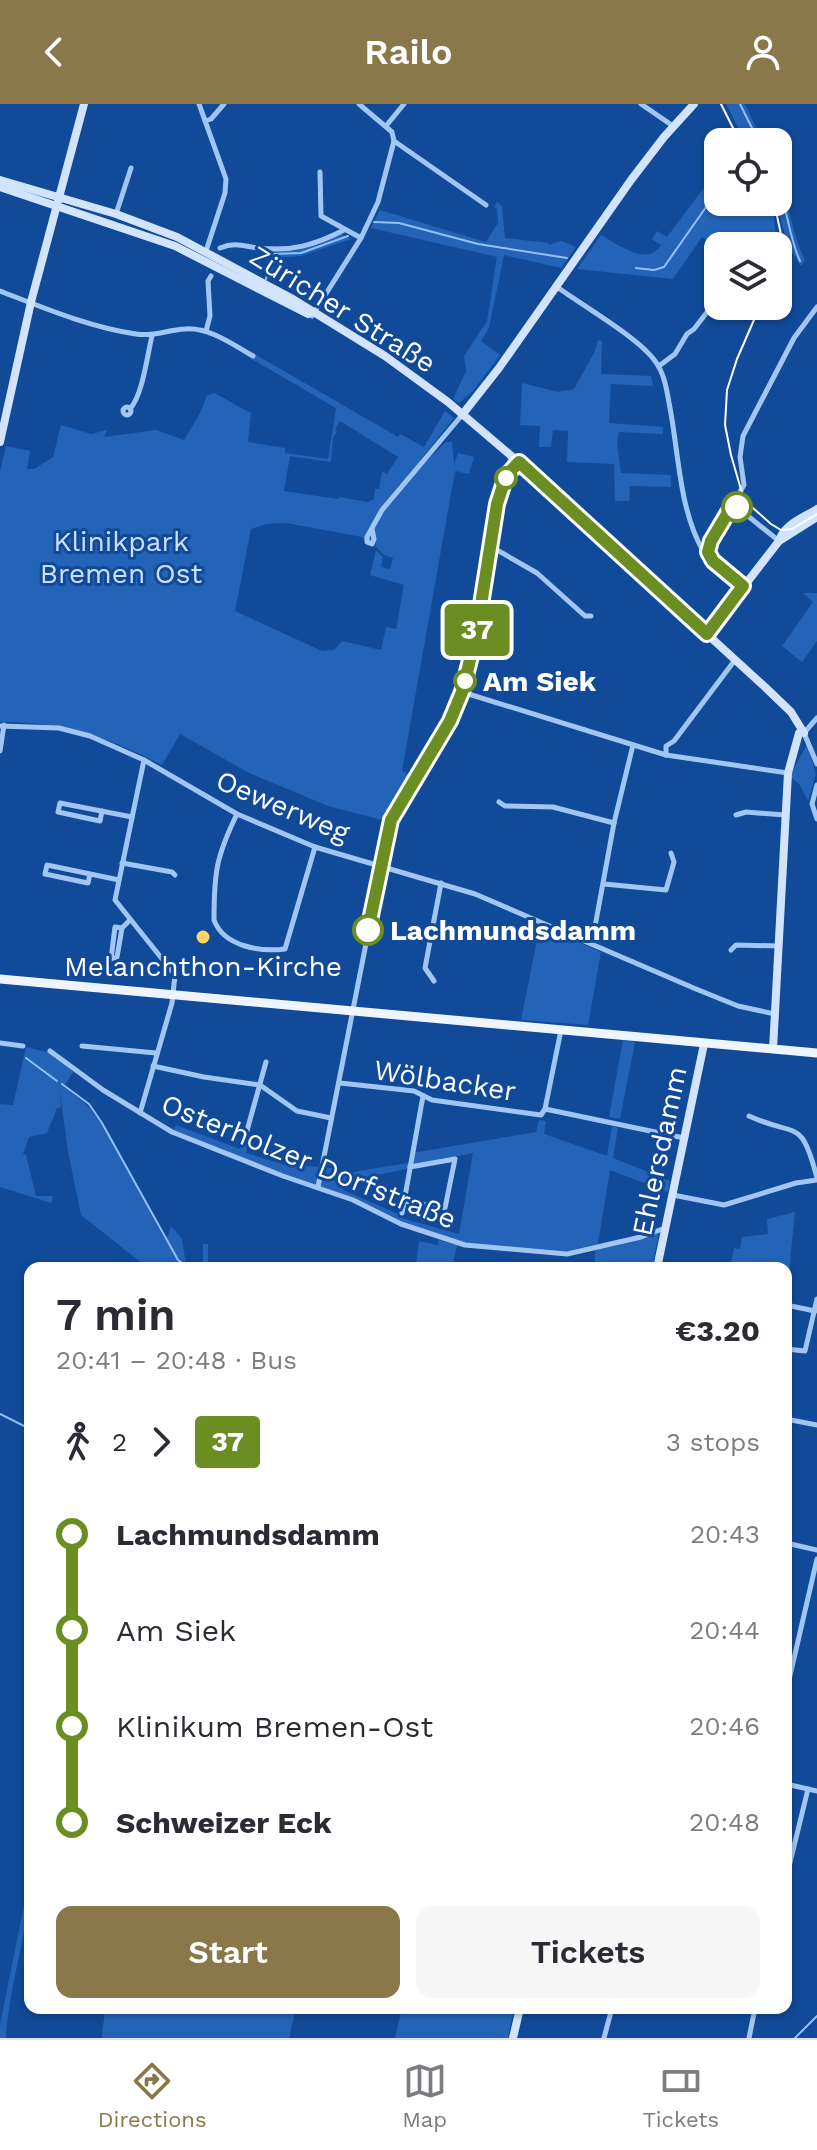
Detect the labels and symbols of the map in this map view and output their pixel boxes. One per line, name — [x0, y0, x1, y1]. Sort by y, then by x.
street label: Züricher Straße — [244, 239, 442, 380]
unlabelled marker — [495, 467, 517, 489]
unlabelled marker — [722, 492, 752, 522]
park label: Klinikpark Bremen Ost — [40, 525, 203, 590]
line badge: 37 — [441, 604, 513, 656]
place label: Am Siek — [483, 665, 597, 698]
marker: Am Siek — [454, 670, 476, 692]
street label: Oewerweg — [211, 764, 354, 849]
place label: Lachmundsdamm — [390, 914, 636, 947]
marker: Lachmundsdamm — [353, 915, 383, 945]
marker: Melanchthon-Kirche — [194, 928, 212, 946]
place label: Melanchthon-Kirche — [64, 950, 342, 983]
street label: Wölbacker — [372, 1053, 518, 1108]
street label: Ehlersdamm — [625, 1063, 694, 1239]
street label: Osterholzer Dorfstraße — [157, 1087, 461, 1236]

